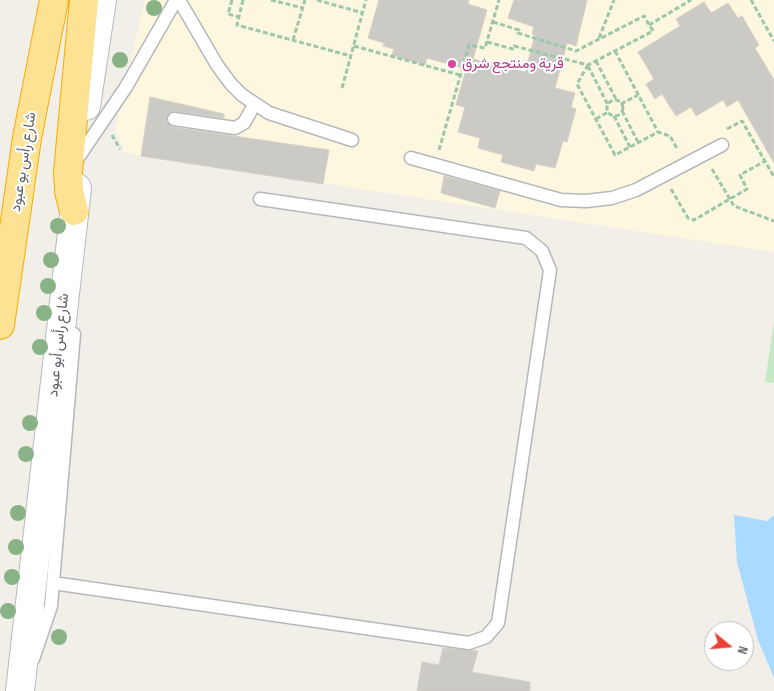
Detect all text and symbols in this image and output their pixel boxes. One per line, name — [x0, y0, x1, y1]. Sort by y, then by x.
place label: قرية ومنتجع شرق — [462, 55, 564, 73]
marker: قرية ومنتجع شرق — [446, 58, 458, 70]
street label: شارع رأس بو عبود — [7, 111, 41, 213]
street label: شارع رأس أبو عبود — [45, 292, 73, 398]
north arrow — [704, 621, 754, 671]
text: N — [734, 644, 752, 656]

